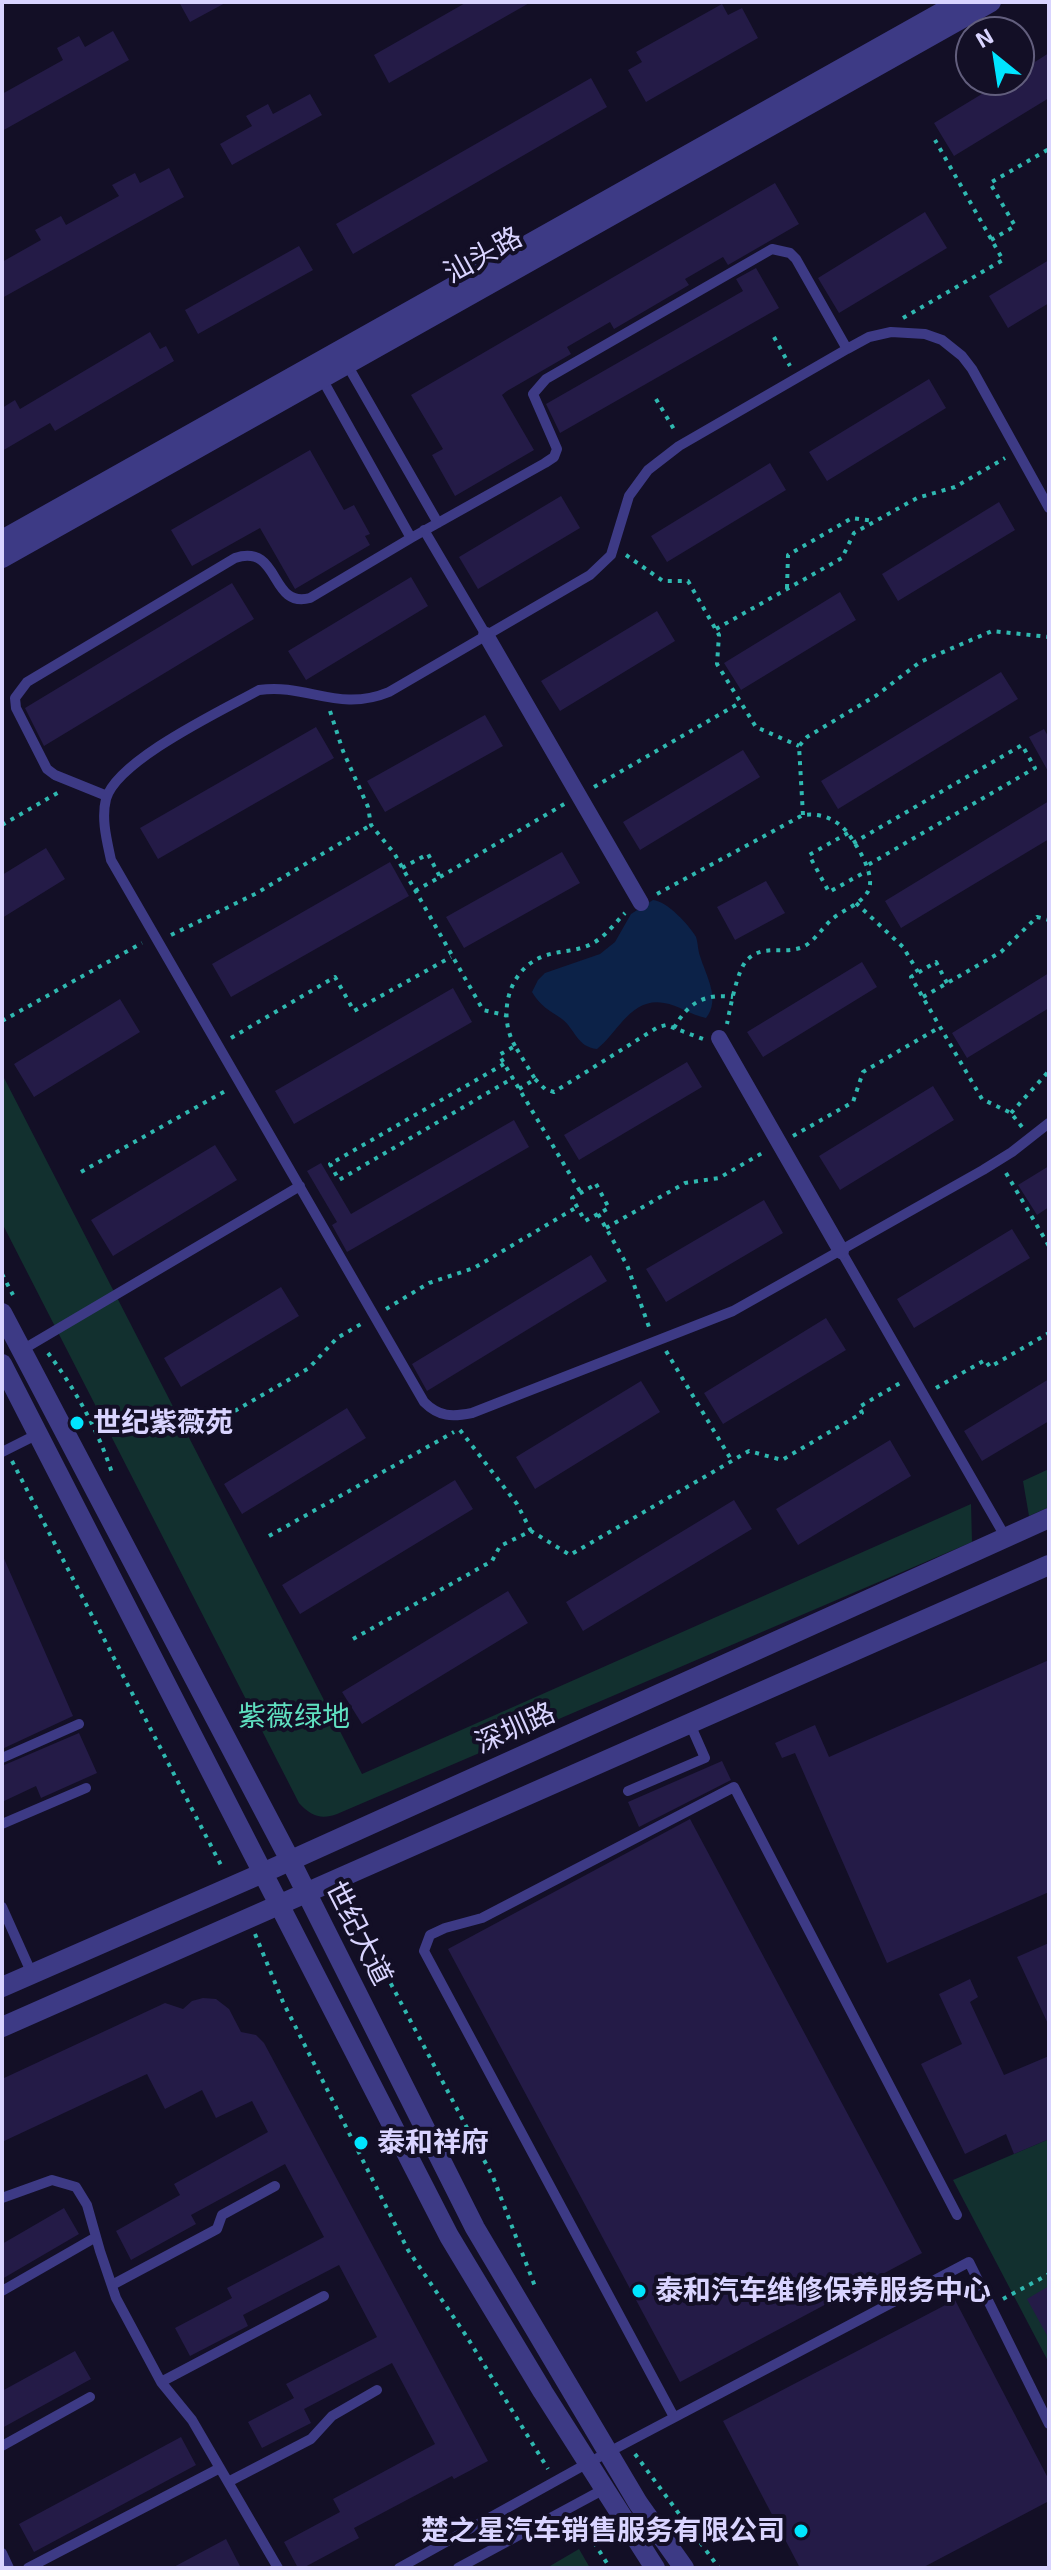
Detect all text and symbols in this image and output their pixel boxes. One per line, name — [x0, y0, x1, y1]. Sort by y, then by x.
north arrow — [955, 16, 1035, 96]
text: N — [971, 22, 997, 52]
street label: 汕头路 — [438, 220, 528, 290]
place label: 世纪紫薇苑 — [93, 1406, 233, 1440]
marker: 世纪紫薇苑 — [68, 1414, 86, 1432]
street label: 深圳路 — [470, 1696, 560, 1760]
park label: 紫薇绿地 — [238, 1700, 350, 1734]
street label: 世纪大道 — [319, 1875, 399, 1991]
place label: 泰和祥府 — [377, 2126, 489, 2160]
marker: 泰和祥府 — [352, 2134, 370, 2152]
place label: 泰和汽车维修保养服务中心 — [655, 2274, 991, 2308]
marker: 泰和汽车维修保养服务中心 — [630, 2282, 648, 2300]
place label: 楚之星汽车销售服务有限公司 — [421, 2514, 785, 2548]
marker: 楚之星汽车销售服务有限公司 — [792, 2522, 810, 2540]

